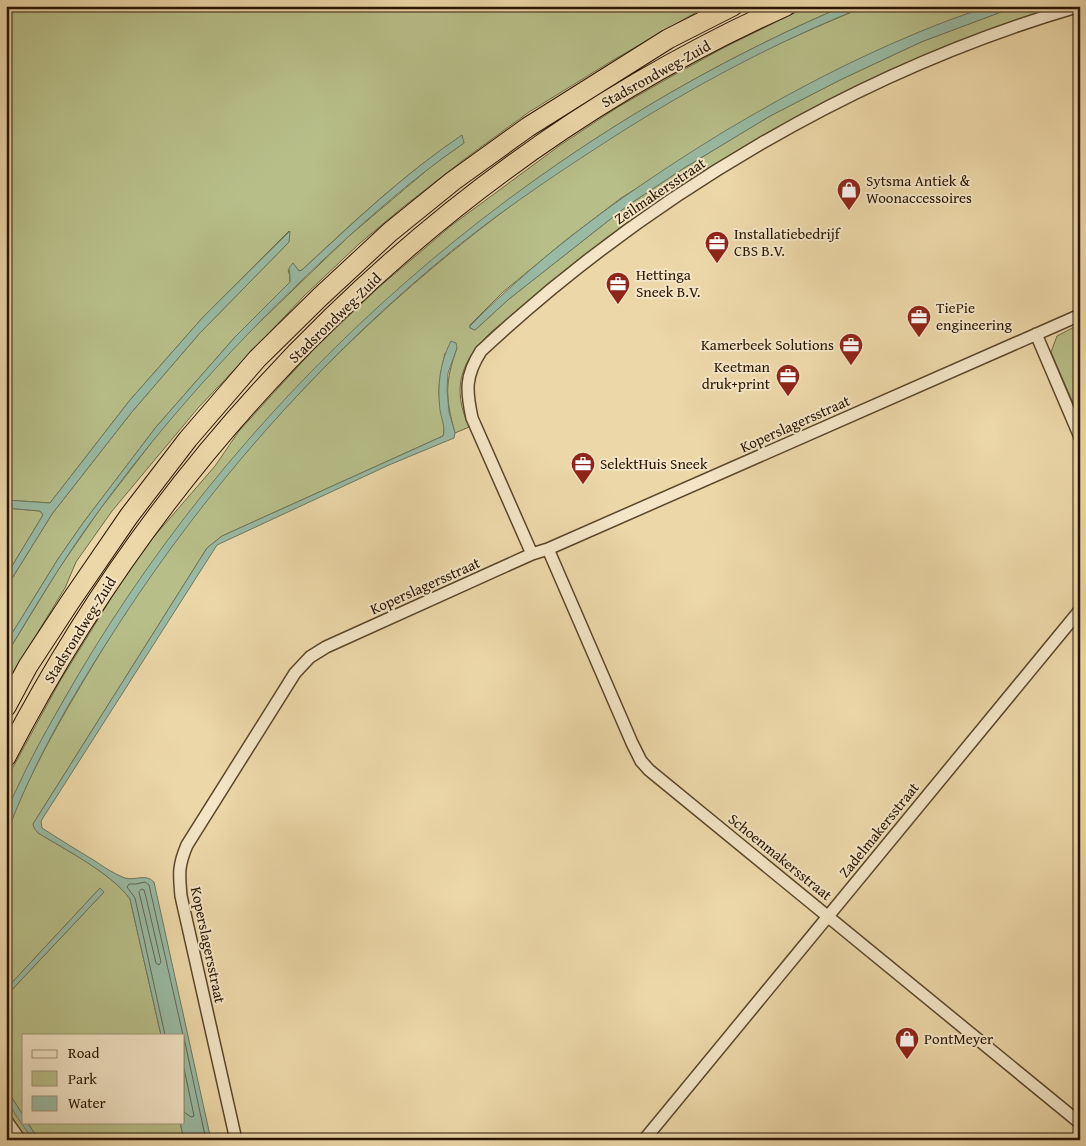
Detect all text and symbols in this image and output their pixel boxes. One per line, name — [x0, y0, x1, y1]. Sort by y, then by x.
street label: Stadsrondweg-Zuid — [597, 35, 714, 112]
street label: Zeilmakersstraat — [610, 152, 710, 229]
place label: Sytsma Antiek & Woonaccessoires — [866, 170, 972, 208]
shop icon: Sytsma Antiek & Woonaccessoires — [836, 177, 862, 211]
place label: Installatiebedrijf CBS B.V. — [734, 223, 842, 261]
office icon: Installatiebedrijf CBS B.V. — [704, 230, 730, 264]
place label: Hettinga Sneek B.V. — [636, 264, 700, 302]
street label: Stadsrondweg-Zuid — [283, 268, 386, 368]
office icon: Hettinga Sneek B.V. — [605, 271, 631, 305]
place label: TiePie engineering — [936, 297, 1012, 335]
office icon: TiePie engineering — [906, 304, 932, 338]
office icon: Kamerbeek Solutions — [838, 332, 864, 366]
place label: Kamerbeek Solutions — [701, 334, 834, 355]
place label: Keetman druk+print — [702, 356, 771, 394]
office icon: Keetman druk+print — [775, 363, 801, 397]
street label: Koperslagersstraat — [736, 390, 854, 457]
office icon: SelektHuis Sneek — [570, 451, 596, 485]
place label: SelektHuis Sneek — [600, 453, 708, 474]
street label: Koperslagersstraat — [366, 552, 484, 619]
street label: Stadsrondweg-Zuid — [38, 572, 121, 687]
street label: Zadelmakersstraat — [834, 777, 924, 882]
street label: Schoenmakersstraat — [724, 808, 837, 905]
street label: Koperslagersstraat — [186, 885, 231, 1006]
shop icon: PontMeyer — [894, 1026, 920, 1060]
place label: PontMeyer — [924, 1028, 993, 1049]
legend — [22, 1034, 185, 1124]
text: Road — [68, 1042, 99, 1063]
text: Park — [68, 1068, 97, 1089]
text: Water — [68, 1092, 106, 1113]

